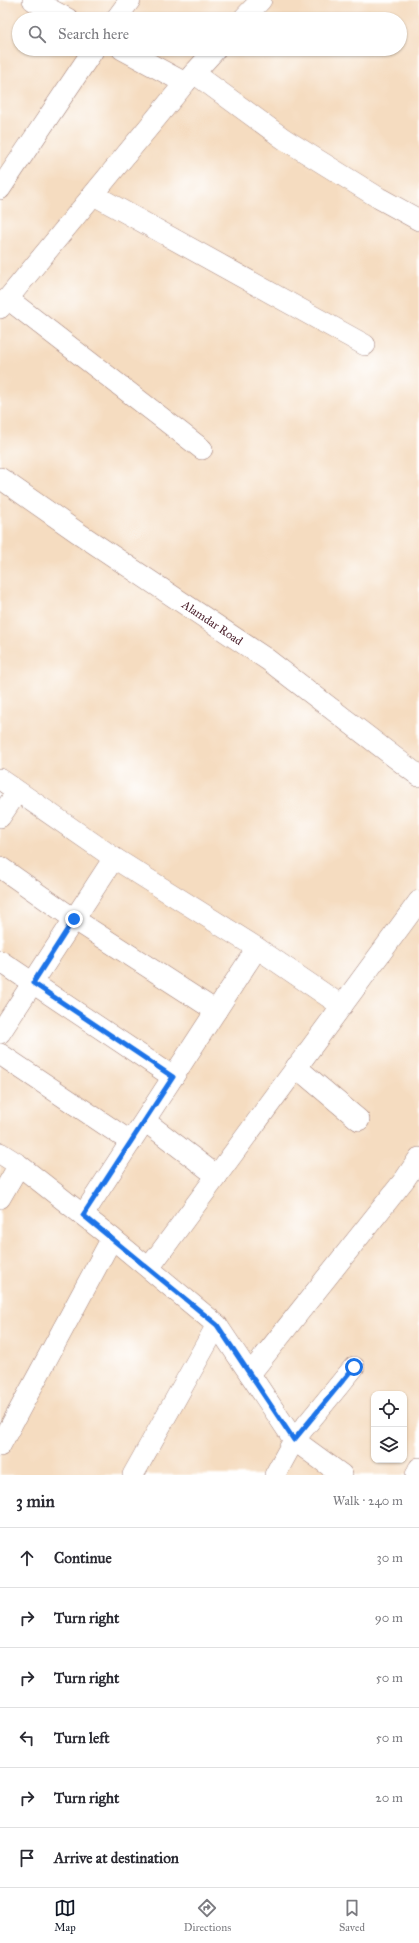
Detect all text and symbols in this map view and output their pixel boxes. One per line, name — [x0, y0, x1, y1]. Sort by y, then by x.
search box — [12, 12, 407, 56]
icon: search — [26, 23, 48, 45]
text: Search here — [58, 25, 129, 43]
street label: Alamdar Road — [178, 597, 245, 648]
route end — [65, 910, 83, 928]
route start — [345, 1358, 363, 1376]
map controls — [371, 1391, 407, 1463]
button: locate — [371, 1391, 407, 1427]
button: layers — [371, 1427, 407, 1463]
text: 3 min — [16, 1491, 55, 1512]
text: Walk · 240 m — [333, 1493, 403, 1509]
icon: ahead — [16, 1547, 38, 1569]
text: Continue — [54, 1549, 112, 1567]
text: 30 m — [377, 1550, 403, 1566]
icon: right — [16, 1607, 38, 1629]
text: Turn right — [54, 1609, 119, 1627]
text: 90 m — [375, 1610, 403, 1626]
icon: right — [16, 1667, 38, 1689]
text: Turn right — [54, 1669, 119, 1687]
text: 50 m — [376, 1670, 403, 1686]
icon: left — [16, 1727, 38, 1749]
text: Turn left — [54, 1729, 110, 1747]
text: 50 m — [376, 1730, 403, 1746]
icon: right — [16, 1787, 38, 1809]
text: Turn right — [54, 1789, 119, 1807]
text: 20 m — [375, 1790, 403, 1806]
icon: arrive — [16, 1847, 38, 1869]
text: Arrive at destination — [54, 1849, 179, 1867]
tab: Map — [54, 1897, 76, 1934]
tab: Directions — [184, 1897, 231, 1934]
tab: Saved — [339, 1897, 365, 1934]

